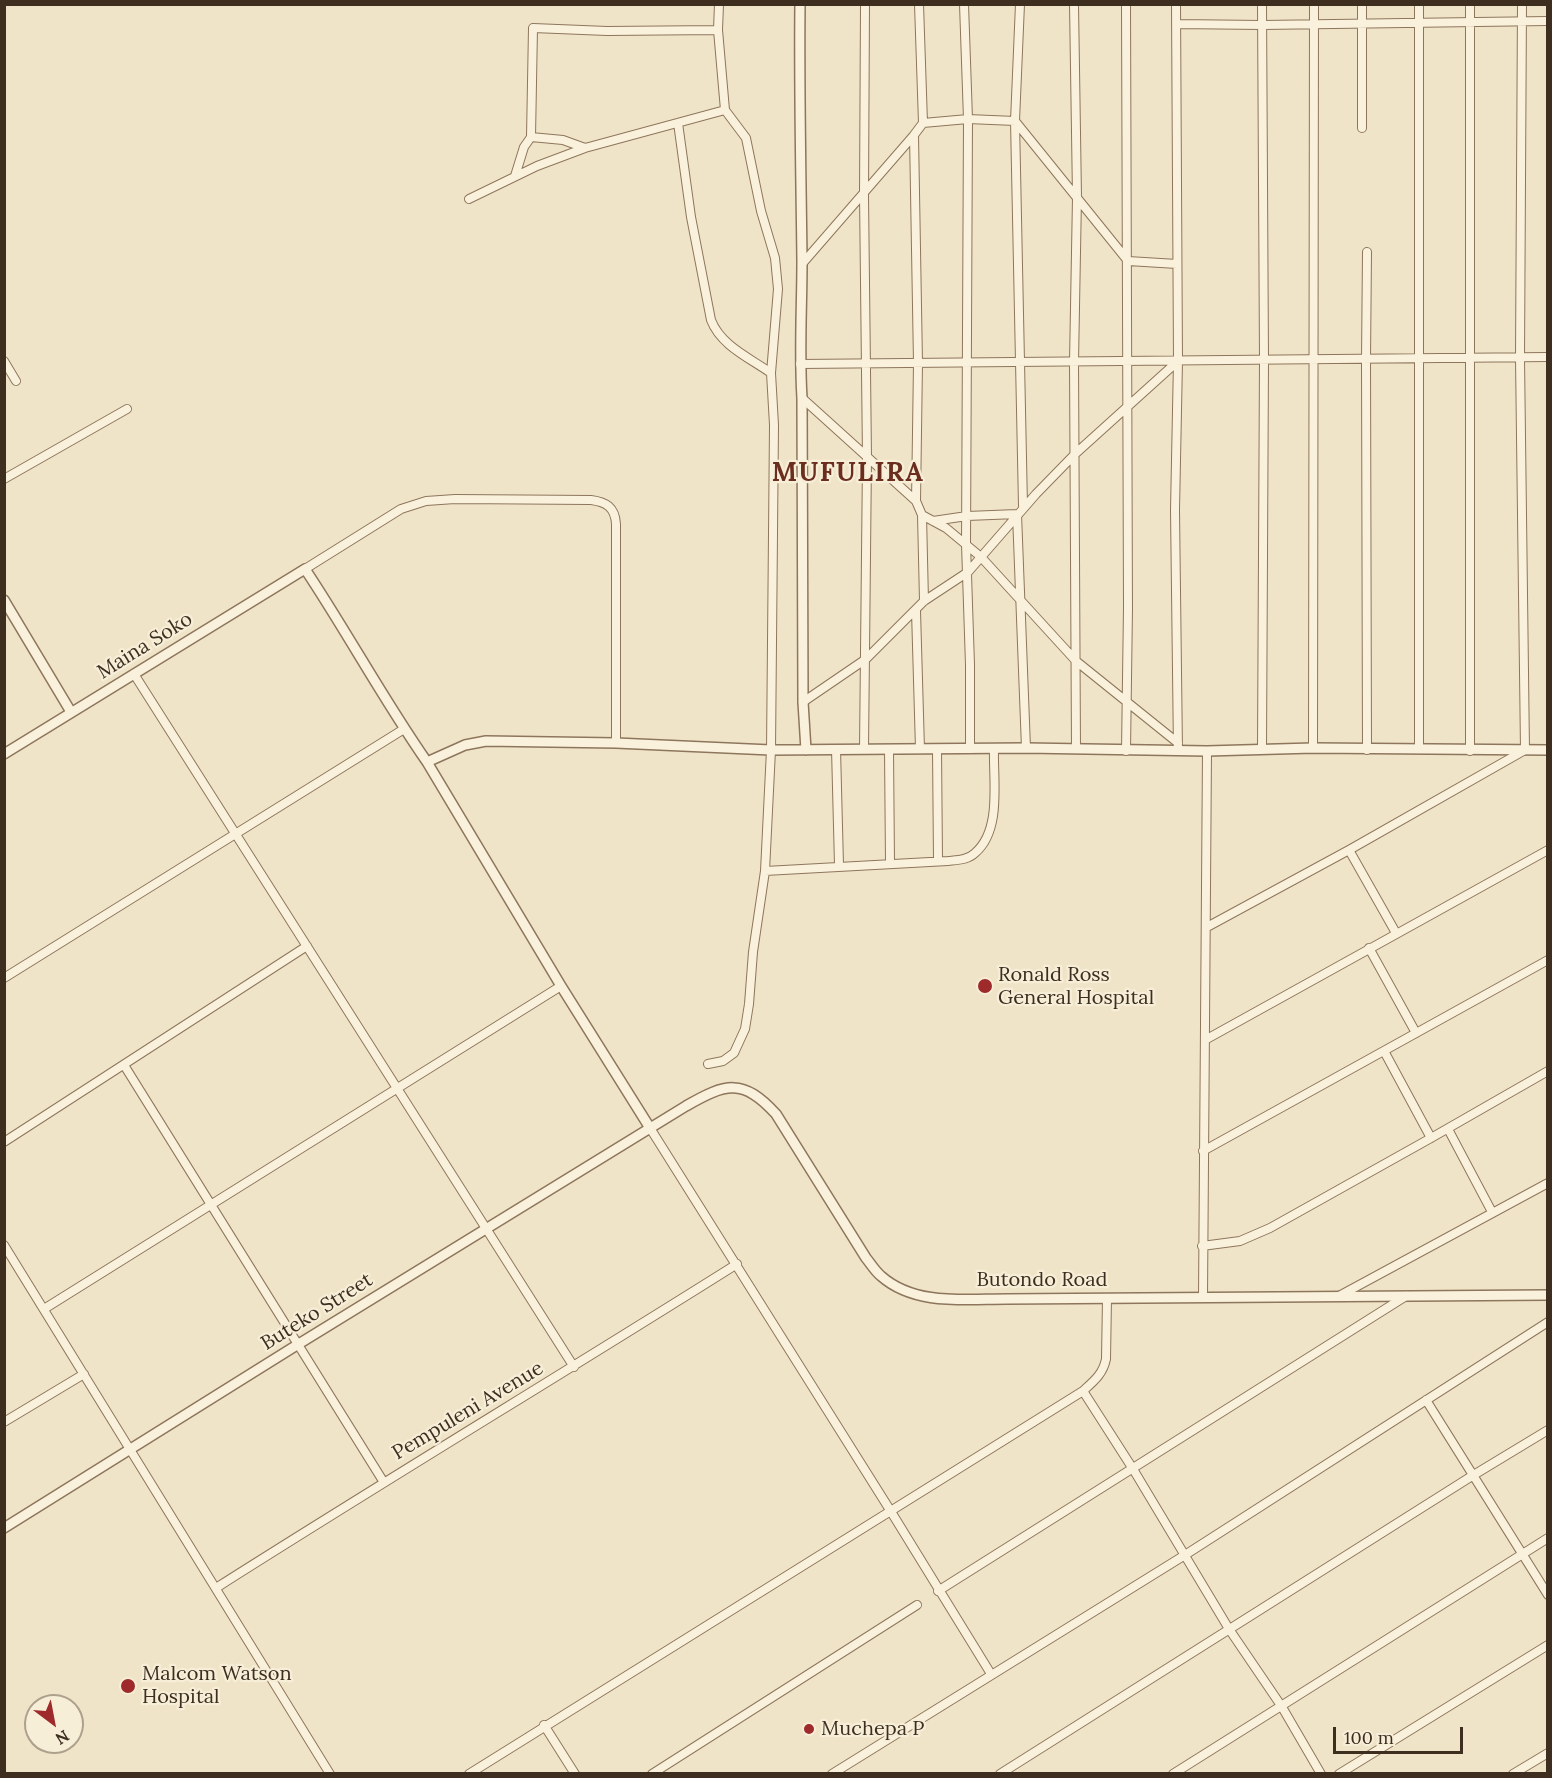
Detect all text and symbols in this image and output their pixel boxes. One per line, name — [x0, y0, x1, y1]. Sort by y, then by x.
district label: MUFULIRA — [772, 458, 924, 490]
street label: Maina Soko — [93, 607, 197, 685]
place label: Ronald Ross General Hospital — [998, 963, 1154, 1010]
marker: Ronald Ross General Hospital — [976, 977, 994, 995]
street label: Buteko Street — [257, 1268, 377, 1356]
street label: Butondo Road — [976, 1268, 1108, 1292]
street label: Pempuleni Avenue — [388, 1356, 548, 1466]
place label: Malcom Watson Hospital — [142, 1662, 292, 1709]
marker: Malcom Watson Hospital — [119, 1677, 137, 1695]
north arrow — [24, 1694, 84, 1754]
scale bar — [1336, 1715, 1466, 1753]
place label: Muchepa P — [821, 1717, 924, 1741]
marker: Muchepa P — [802, 1722, 816, 1736]
text: N — [52, 1726, 73, 1749]
text: 100 m — [1344, 1726, 1394, 1749]

